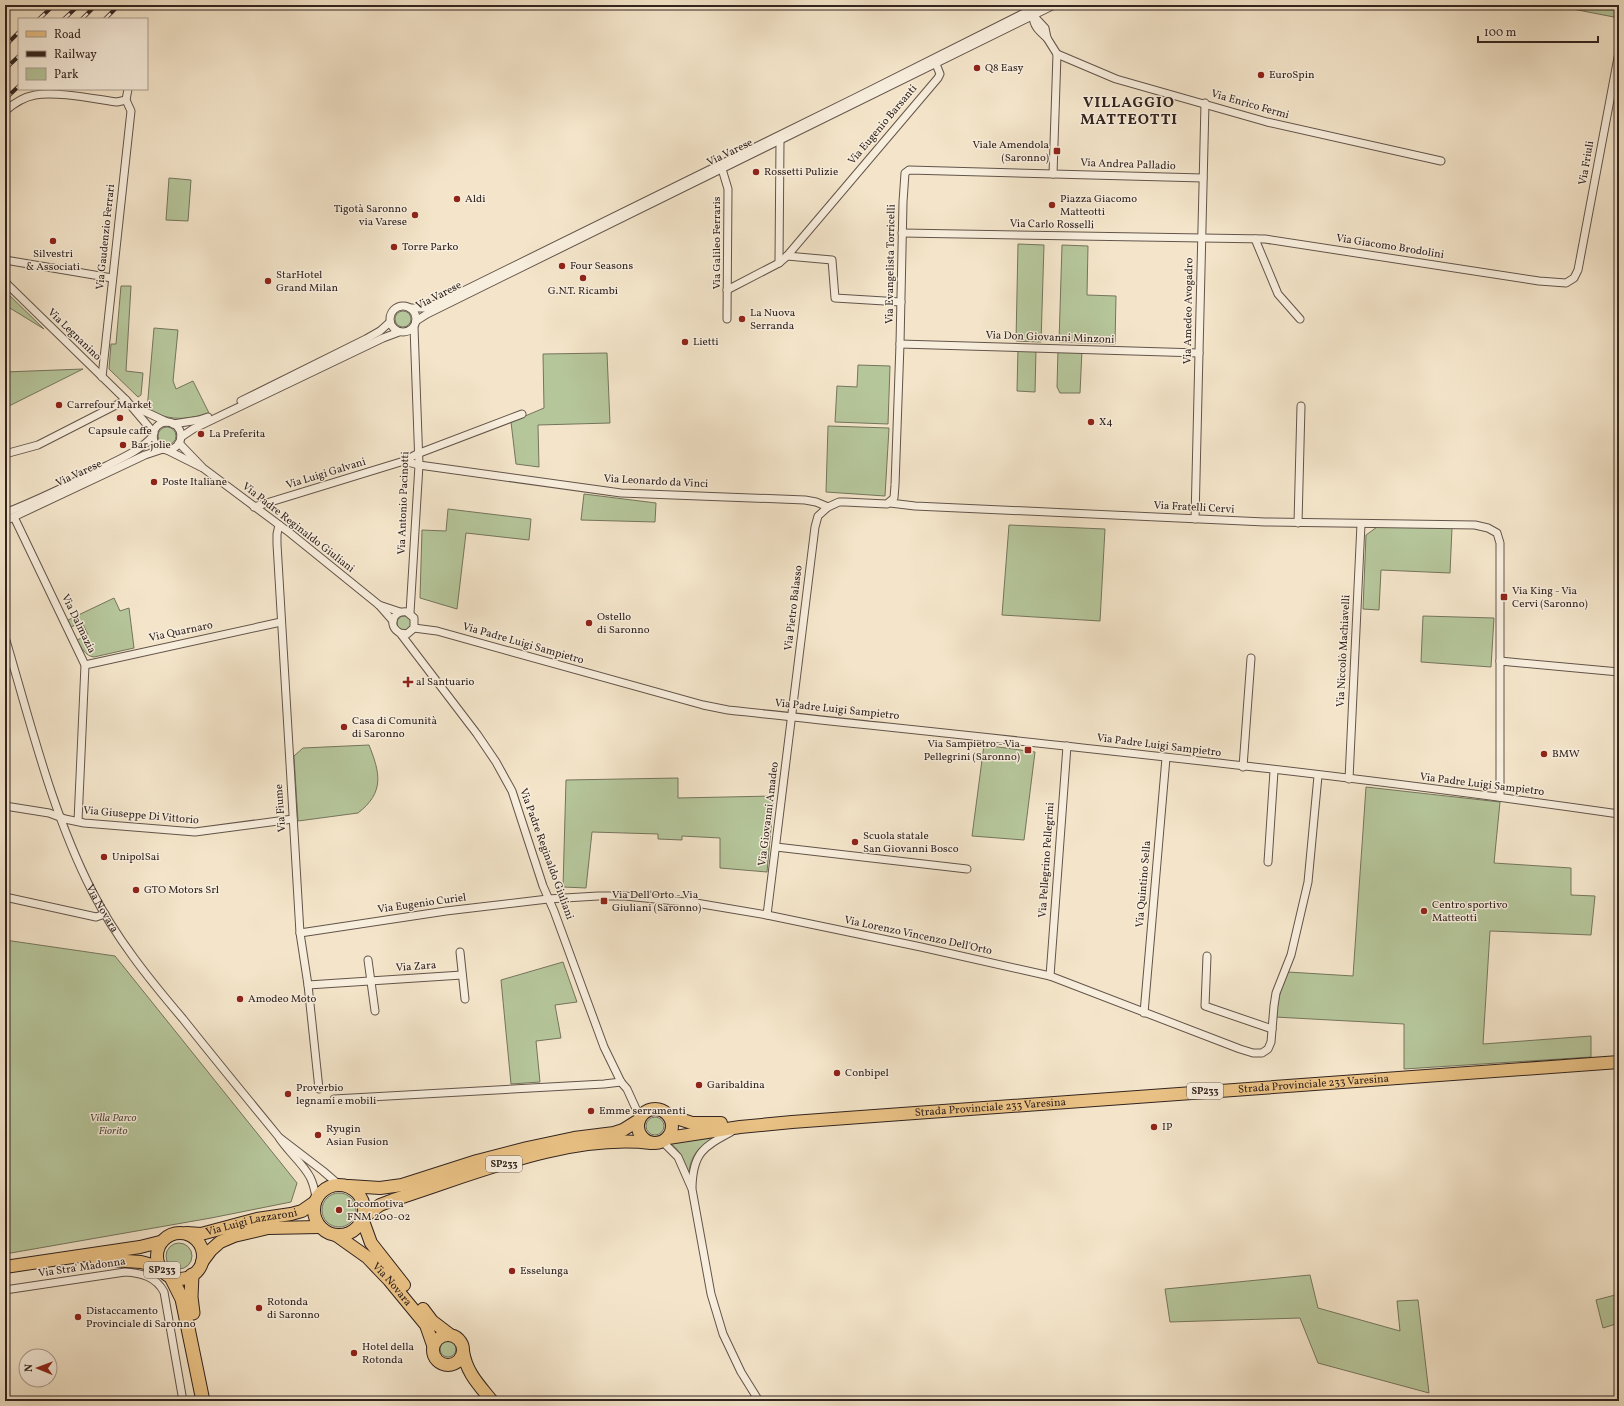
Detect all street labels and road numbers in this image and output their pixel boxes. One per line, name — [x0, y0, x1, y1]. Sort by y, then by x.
street label: Via Eugenio Barsanti — [845, 82, 921, 168]
street label: Via Enrico Fermi — [1209, 87, 1291, 123]
street label: Via Varese — [704, 135, 756, 171]
street label: Via Friuli — [1576, 140, 1598, 186]
street label: Via Andrea Palladio — [1080, 156, 1176, 174]
street label: Via Gaudenzio Ferrari — [93, 183, 119, 291]
street label: Via Galileo Ferraris — [710, 196, 725, 289]
street label: Via Evangelista Torricelli — [882, 204, 900, 324]
street label: Via Carlo Rosselli — [1010, 217, 1094, 233]
street label: Via Giacomo Brodolini — [1335, 231, 1445, 263]
street label: Via Amedeo Avogadro — [1181, 257, 1197, 364]
street label: Via Varese — [414, 278, 464, 314]
street label: Via Legnanino — [44, 306, 104, 365]
street label: Via Don Giovanni Minzoni — [985, 328, 1115, 348]
street label: Via Antonio Pacinotti — [395, 451, 413, 555]
street label: Via Luigi Galvani — [284, 455, 368, 493]
street label: Via Varese — [53, 457, 105, 491]
street label: Via Leonardo da Vinci — [603, 472, 709, 492]
street label: Via Padre Reginaldo Giuliani — [239, 479, 357, 577]
street label: Via Fratelli Cervi — [1153, 498, 1235, 518]
street label: Via Pietro Balasso — [781, 564, 807, 651]
street label: Via Dalmazia — [57, 592, 99, 657]
street label: Via Niccolò Machiavelli — [1334, 594, 1354, 708]
street label: Via Quarnaro — [148, 618, 214, 646]
street label: Via Padre Luigi Sampietro — [461, 620, 585, 669]
street label: Via Padre Luigi Sampietro — [774, 696, 900, 724]
street label: Via Padre Luigi Sampietro — [1096, 731, 1222, 761]
street label: Via Giovanni Amadeo — [755, 761, 783, 867]
street label: Via Padre Luigi Sampietro — [1419, 770, 1545, 800]
street label: Via Fiume — [272, 783, 290, 833]
street label: Via Padre Reginaldo Giuliani — [515, 786, 577, 922]
street label: Via Pellegrino Pellegrini — [1035, 802, 1059, 918]
street label: Via Giuseppe Di Vittorio — [82, 803, 200, 829]
street label: Via Quintino Sella — [1133, 839, 1155, 928]
street label: Via Novara — [82, 882, 122, 936]
street label: Via Eugenio Curiel — [377, 890, 467, 918]
street label: Via Lorenzo Vincenzo Dell'Orto — [843, 913, 993, 959]
street label: Via Zara — [395, 958, 437, 976]
street label: Strada Provinciale 233 Varesina — [1237, 1071, 1390, 1097]
road number: SP233 — [1187, 1083, 1223, 1099]
street label: Strada Provinciale 233 Varesina — [914, 1095, 1067, 1121]
road number: SP233 — [486, 1156, 522, 1172]
street label: Via Luigi Lazzaroni — [204, 1205, 299, 1240]
street label: Via Stra' Madonna — [37, 1254, 127, 1282]
street label: Via Novara — [369, 1259, 415, 1310]
road number: SP233 — [144, 1262, 180, 1278]

